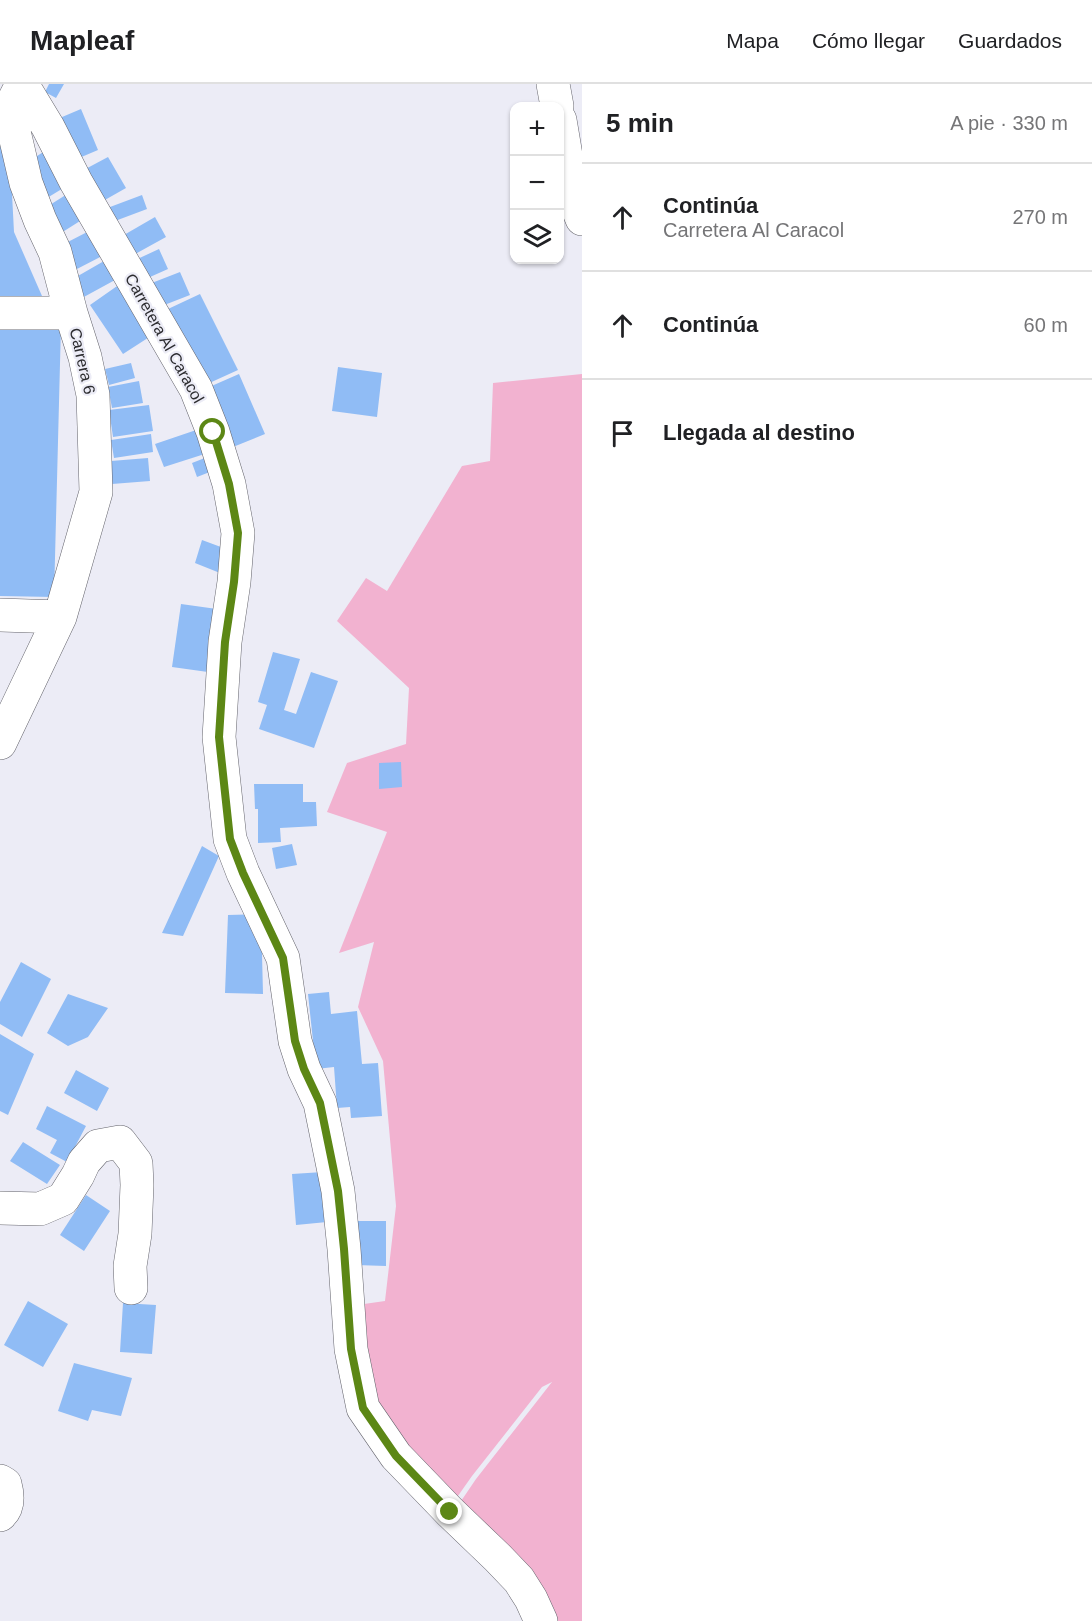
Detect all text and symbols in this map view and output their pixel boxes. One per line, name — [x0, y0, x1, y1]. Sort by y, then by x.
text: Mapleaf — [30, 25, 134, 56]
text: Mapa — [726, 29, 779, 52]
text: Cómo llegar — [812, 29, 925, 52]
text: Guardados — [958, 29, 1062, 52]
map controls — [510, 102, 564, 264]
button: + — [510, 102, 564, 156]
text: 5 min — [606, 108, 674, 138]
text: A pie · 330 m — [950, 112, 1068, 134]
button: − — [510, 156, 564, 210]
text: Continúa — [663, 193, 758, 218]
icon: ahead — [606, 201, 639, 234]
text: 270 m — [1012, 206, 1068, 228]
button: layers — [510, 210, 564, 264]
text: Carretera Al Caracol — [663, 219, 844, 241]
street label: Carretera Al Caracol — [122, 271, 207, 406]
icon: ahead — [606, 309, 639, 342]
text: Continúa — [663, 312, 758, 337]
text: 60 m — [1024, 314, 1068, 336]
street label: Carrera 6 — [67, 326, 98, 396]
icon: arrive — [606, 417, 639, 450]
route start — [199, 418, 225, 444]
text: Llegada al destino — [663, 420, 855, 445]
route end — [436, 1498, 462, 1524]

